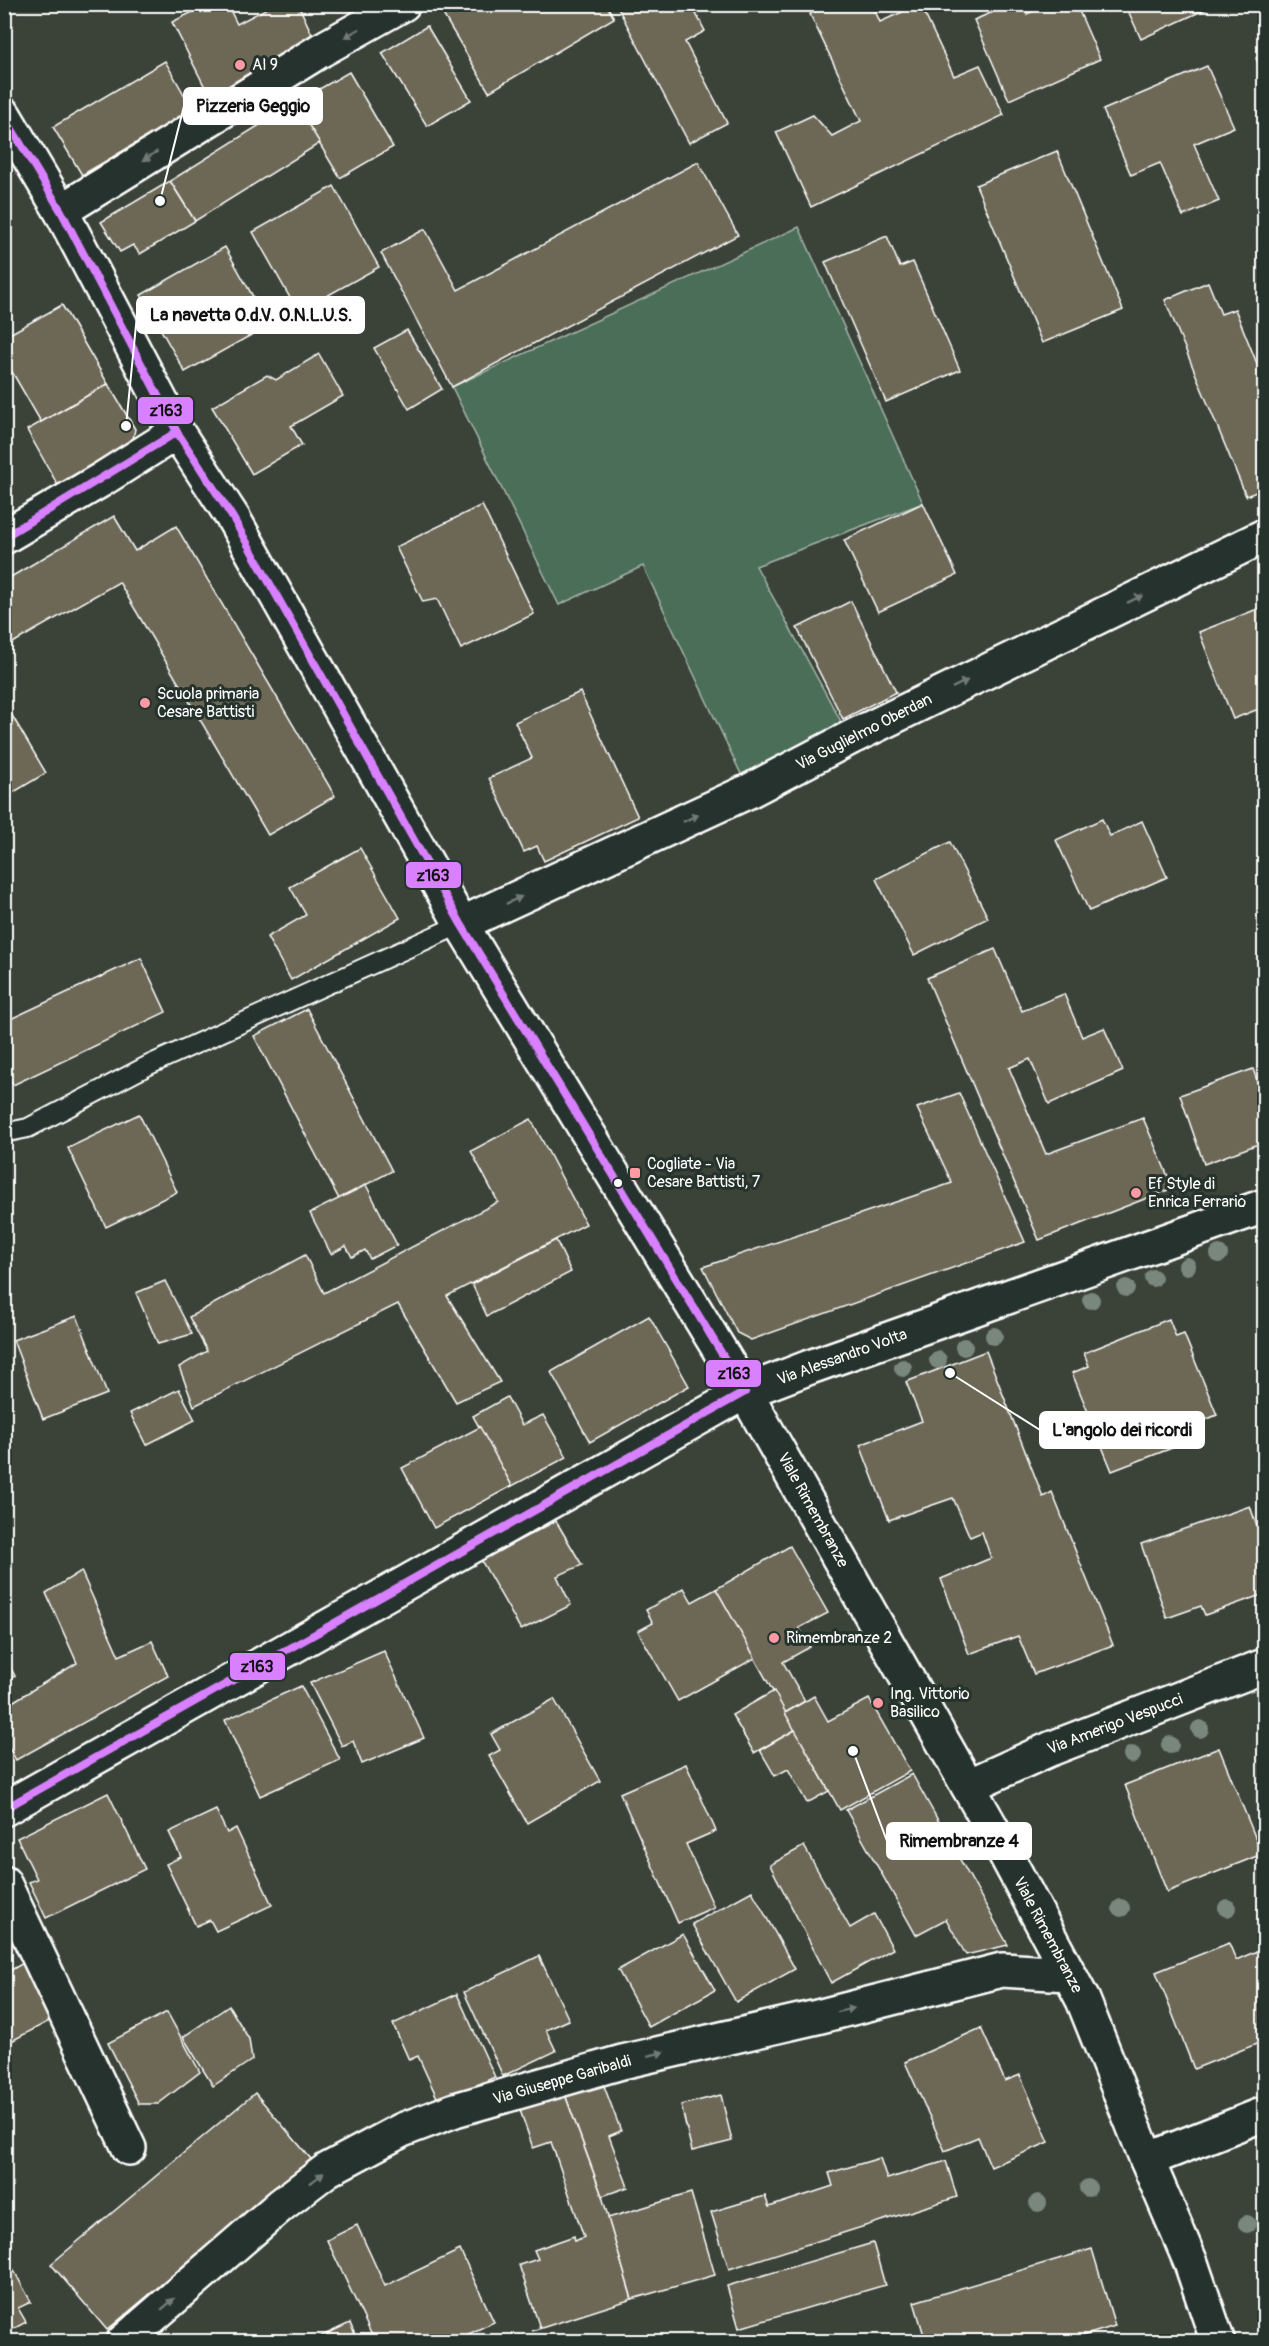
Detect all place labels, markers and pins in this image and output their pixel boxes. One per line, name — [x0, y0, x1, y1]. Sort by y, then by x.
place label: Al 9 — [252, 55, 278, 75]
marker: Al 9 — [233, 58, 247, 72]
callout: Pizzeria Geggio — [184, 88, 322, 124]
callout: La navetta O.d.V. O.N.L.U.S. — [137, 297, 364, 333]
place label: Scuola primaria Cesare Battisti — [157, 684, 259, 722]
marker: Scuola primaria Cesare Battisti — [138, 696, 152, 710]
place label: Cogliate - Via Cesare Battisti, 7 — [647, 1154, 761, 1192]
marker: Cogliate - Via Cesare Battisti, 7 — [628, 1166, 642, 1180]
place label: Ef Style di Enrica Ferrario — [1148, 1174, 1246, 1212]
unlabelled marker — [612, 1177, 624, 1189]
marker: Ef Style di Enrica Ferrario — [1129, 1186, 1143, 1200]
callout: L'angolo dei ricordi — [1040, 1412, 1204, 1448]
place label: Rimembranze 2 — [786, 1628, 892, 1648]
marker: Rimembranze 2 — [767, 1631, 781, 1645]
place label: Ing. Vittorio Basilico — [890, 1684, 970, 1722]
marker: Ing. Vittorio Basilico — [871, 1696, 885, 1710]
callout: Rimembranze 4 — [887, 1823, 1031, 1859]

